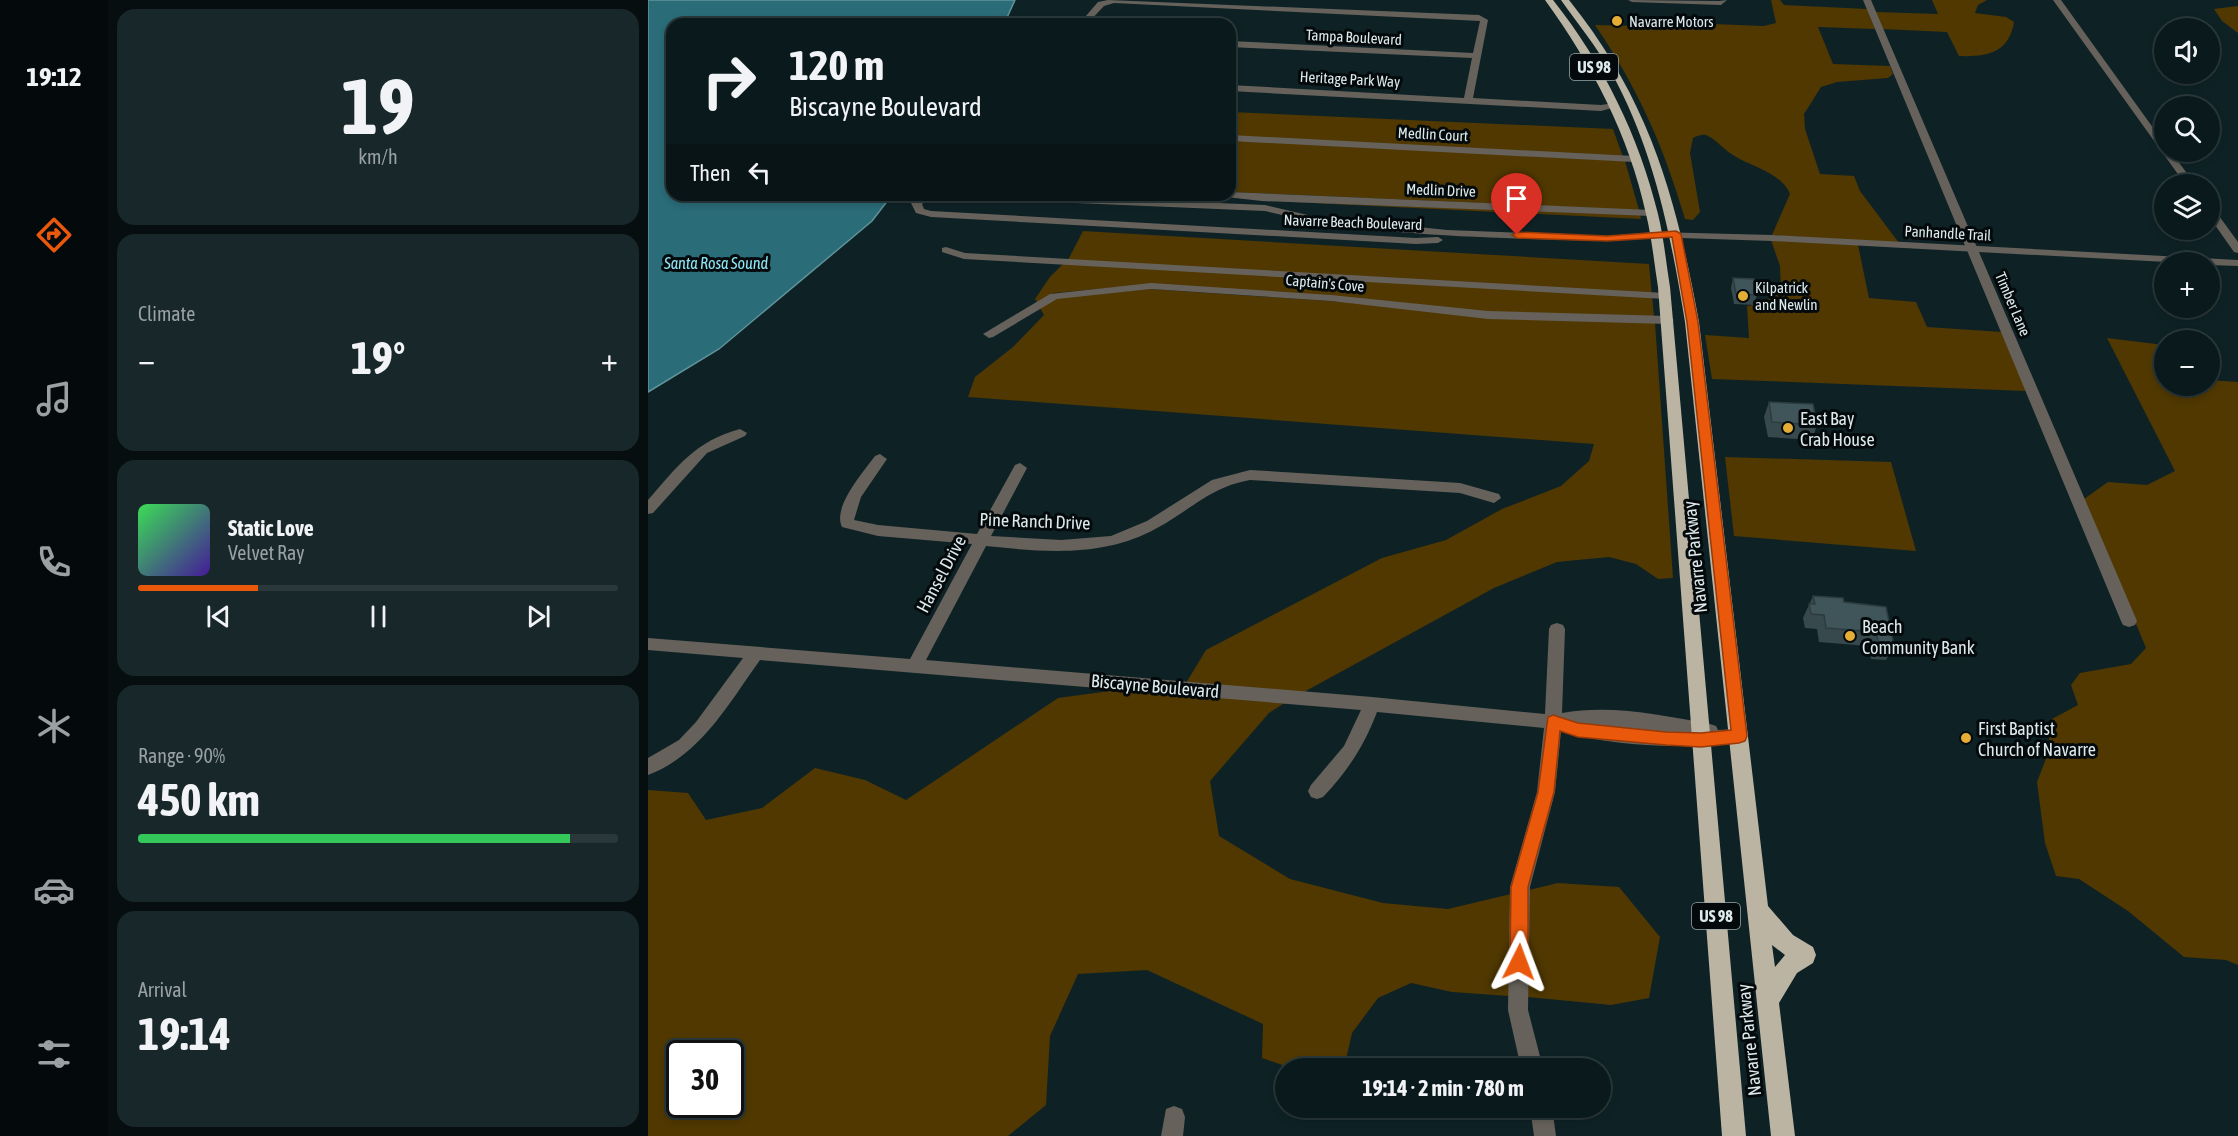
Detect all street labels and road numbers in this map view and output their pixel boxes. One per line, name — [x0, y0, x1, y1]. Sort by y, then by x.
street label: Tampa Boulevard — [1306, 26, 1402, 48]
road number: US 98 — [1570, 54, 1618, 80]
street label: Heritage Park Way — [1299, 68, 1401, 90]
street label: Medlin Court — [1397, 124, 1469, 144]
street label: Medlin Drive — [1406, 180, 1476, 200]
street label: Navarre Beach Boulevard — [1283, 211, 1423, 233]
street label: Panhandle Trail — [1904, 222, 1992, 244]
street label: Timber Lane — [1992, 269, 2034, 339]
street label: Captain's Cove — [1285, 271, 1365, 295]
street label: Navarre Parkway — [1679, 500, 1711, 614]
street label: Pine Ranch Drive — [979, 509, 1091, 533]
street label: Hansel Drive — [912, 532, 970, 616]
street label: Biscayne Boulevard — [1090, 670, 1220, 702]
road number: US 98 — [1692, 903, 1740, 929]
street label: Navarre Parkway — [1733, 983, 1765, 1097]

